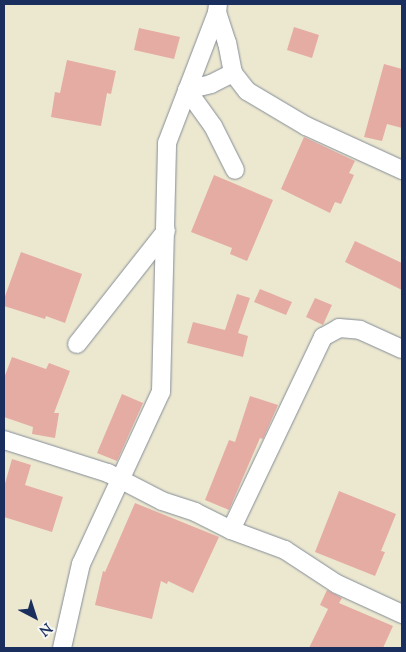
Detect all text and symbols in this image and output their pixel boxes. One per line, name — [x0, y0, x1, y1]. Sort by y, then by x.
north arrow — [10, 592, 60, 642]
text: N — [34, 617, 55, 640]

